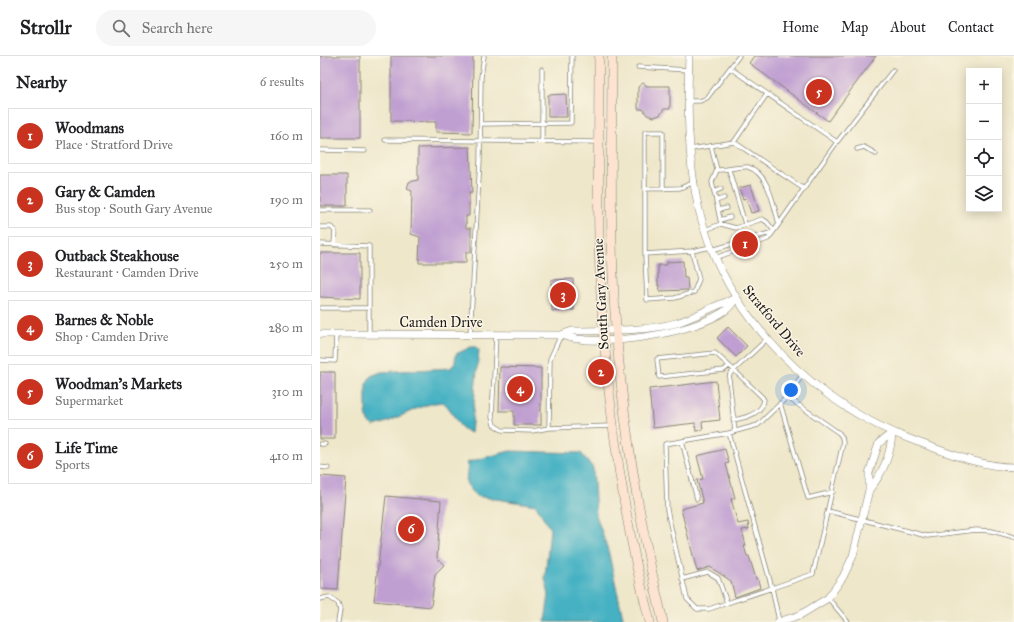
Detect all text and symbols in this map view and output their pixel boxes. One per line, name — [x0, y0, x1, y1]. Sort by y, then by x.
search box — [96, 10, 376, 46]
text: Strollr — [20, 16, 72, 39]
icon: search — [110, 17, 132, 39]
text: Search here — [142, 19, 213, 37]
text: Home — [782, 19, 819, 36]
text: Map — [841, 19, 868, 36]
text: About — [890, 19, 926, 36]
text: Contact — [948, 19, 994, 36]
map controls — [966, 68, 1002, 212]
button: + — [966, 68, 1002, 104]
text: Nearby — [16, 72, 67, 93]
text: 6 results — [260, 74, 304, 90]
pin: 5 — [806, 77, 832, 107]
button: − — [966, 104, 1002, 140]
text: Woodmans — [55, 119, 124, 137]
text: 1 — [27, 128, 33, 144]
text: 160 m — [270, 128, 303, 144]
text: Place · Stratford Drive — [55, 137, 173, 153]
button: locate — [966, 140, 1002, 176]
button: layers — [966, 176, 1002, 212]
text: Gary & Camden — [55, 183, 155, 201]
text: 2 — [27, 192, 33, 208]
text: 190 m — [270, 192, 303, 208]
text: Bus stop · South Gary Avenue — [55, 201, 212, 217]
pin: 1 — [732, 229, 758, 259]
street label: South Gary Avenue — [590, 238, 612, 350]
text: Outback Steakhouse — [55, 247, 179, 265]
text: 3 — [27, 256, 33, 272]
text: 250 m — [269, 256, 303, 272]
text: Restaurant · Camden Drive — [55, 265, 199, 281]
pin: 3 — [550, 280, 576, 310]
street label: Stratford Drive — [739, 282, 809, 360]
text: Barnes & Noble — [55, 311, 153, 329]
street label: Camden Drive — [400, 314, 483, 331]
text: 4 — [26, 320, 34, 336]
text: 280 m — [268, 320, 303, 336]
text: Shop · Camden Drive — [55, 329, 168, 345]
pin: 2 — [588, 357, 614, 387]
pin: 4 — [507, 374, 533, 404]
text: Woodman's Markets — [55, 375, 182, 393]
your location — [781, 380, 801, 400]
text: 5 — [27, 384, 33, 400]
text: 310 m — [271, 384, 303, 400]
text: Supermarket — [55, 393, 123, 409]
text: Life Time — [55, 439, 118, 457]
text: 6 — [27, 448, 33, 464]
text: 410 m — [269, 448, 303, 464]
text: Sports — [55, 457, 90, 473]
pin: 6 — [398, 514, 424, 544]

